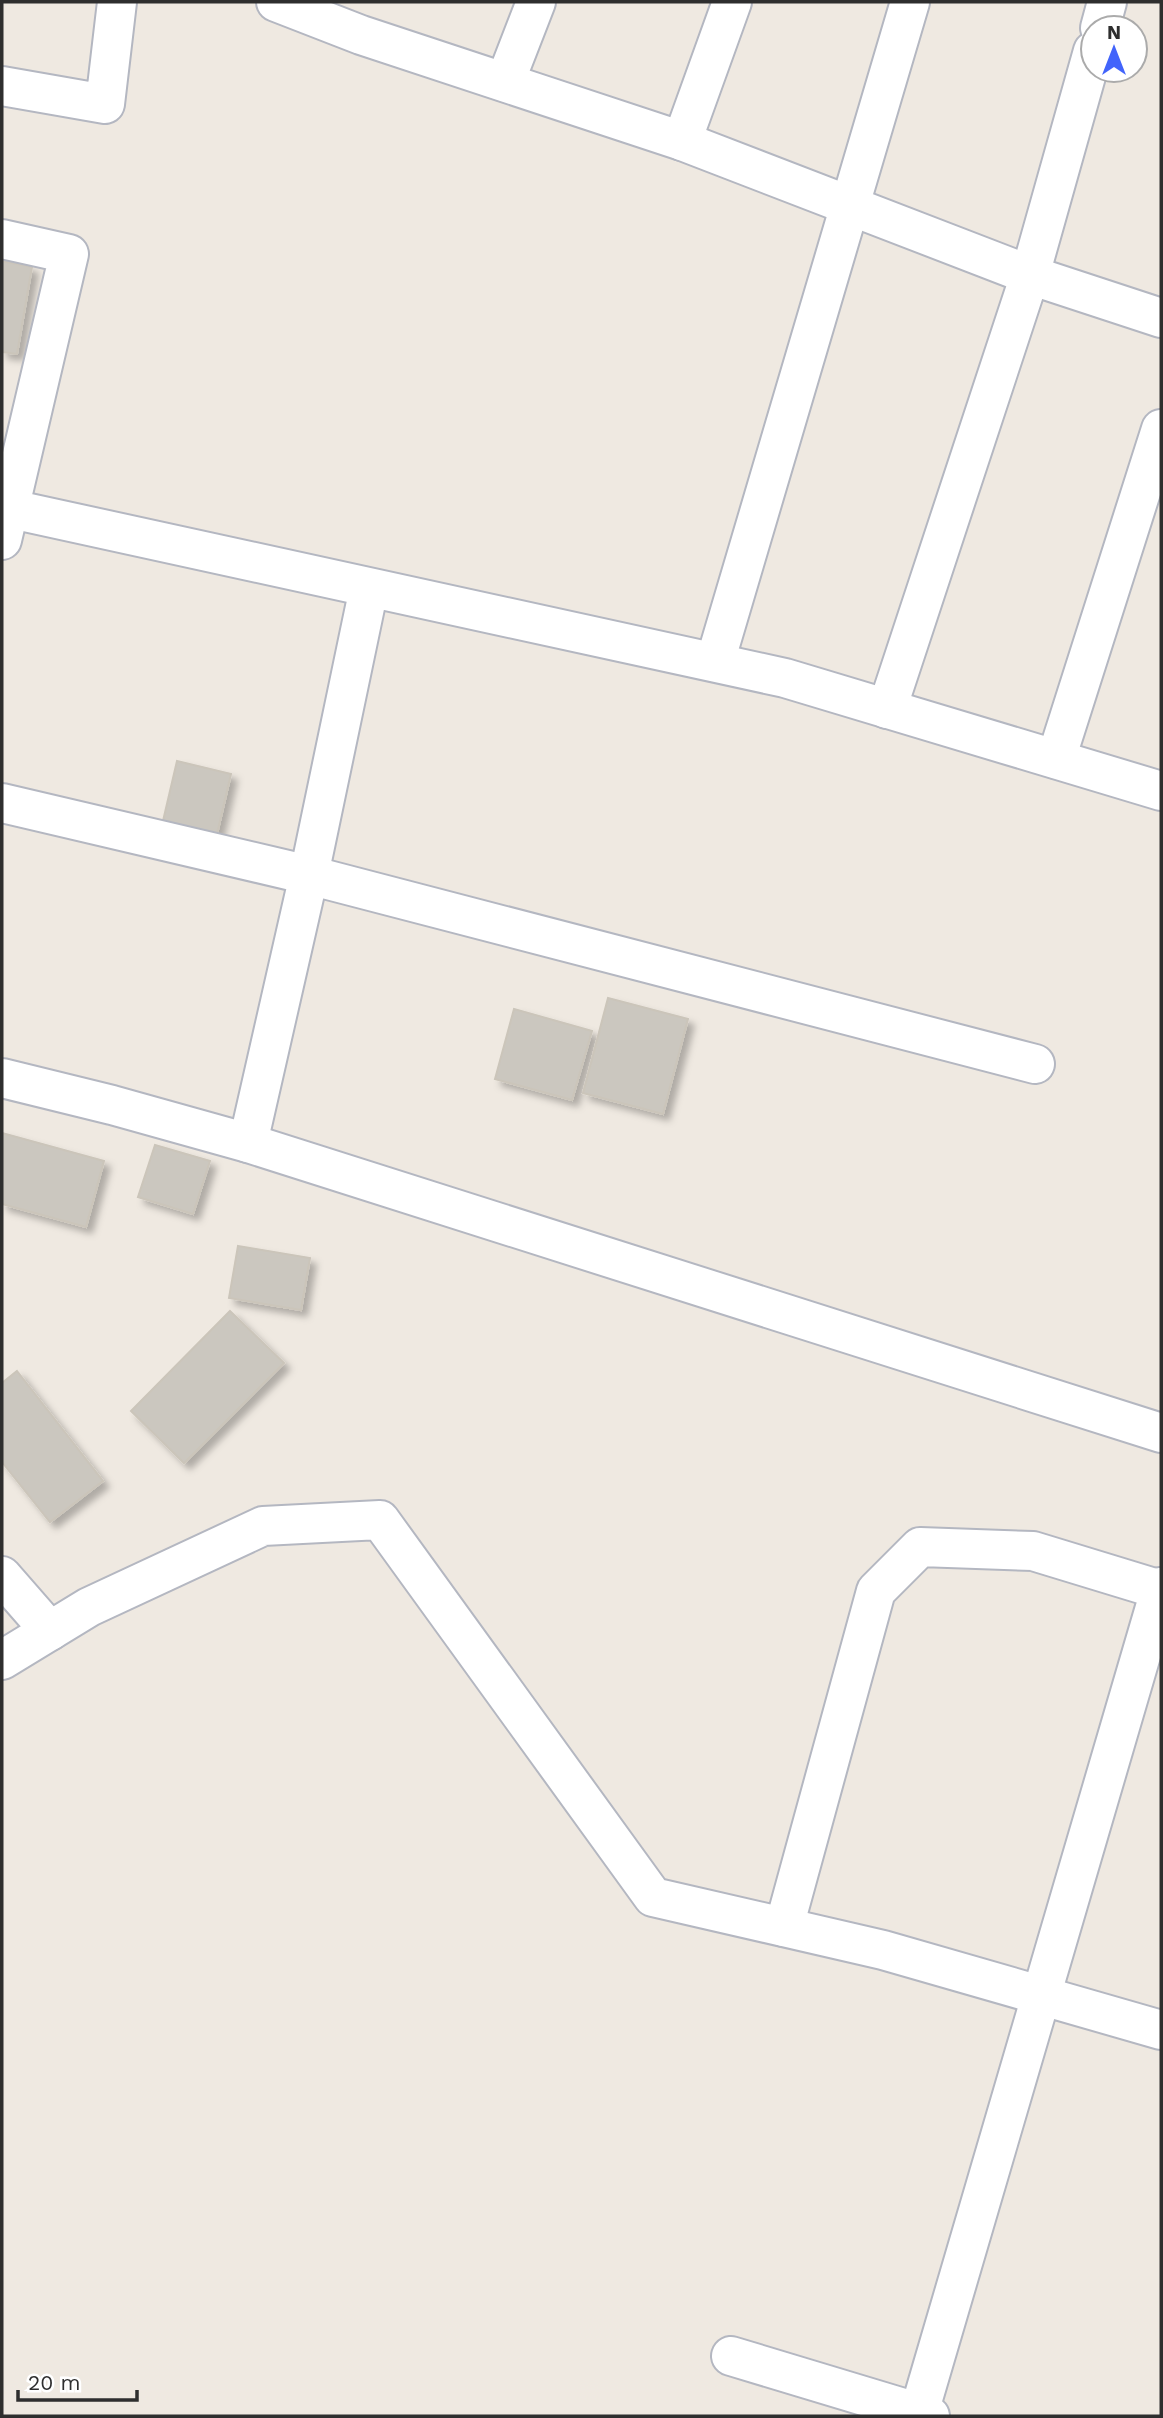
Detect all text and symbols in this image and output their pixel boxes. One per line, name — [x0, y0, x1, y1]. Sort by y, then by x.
north arrow — [1079, 14, 1149, 84]
text: N — [1107, 21, 1121, 44]
scale bar — [18, 2358, 136, 2402]
text: 20 m — [28, 2370, 80, 2395]

